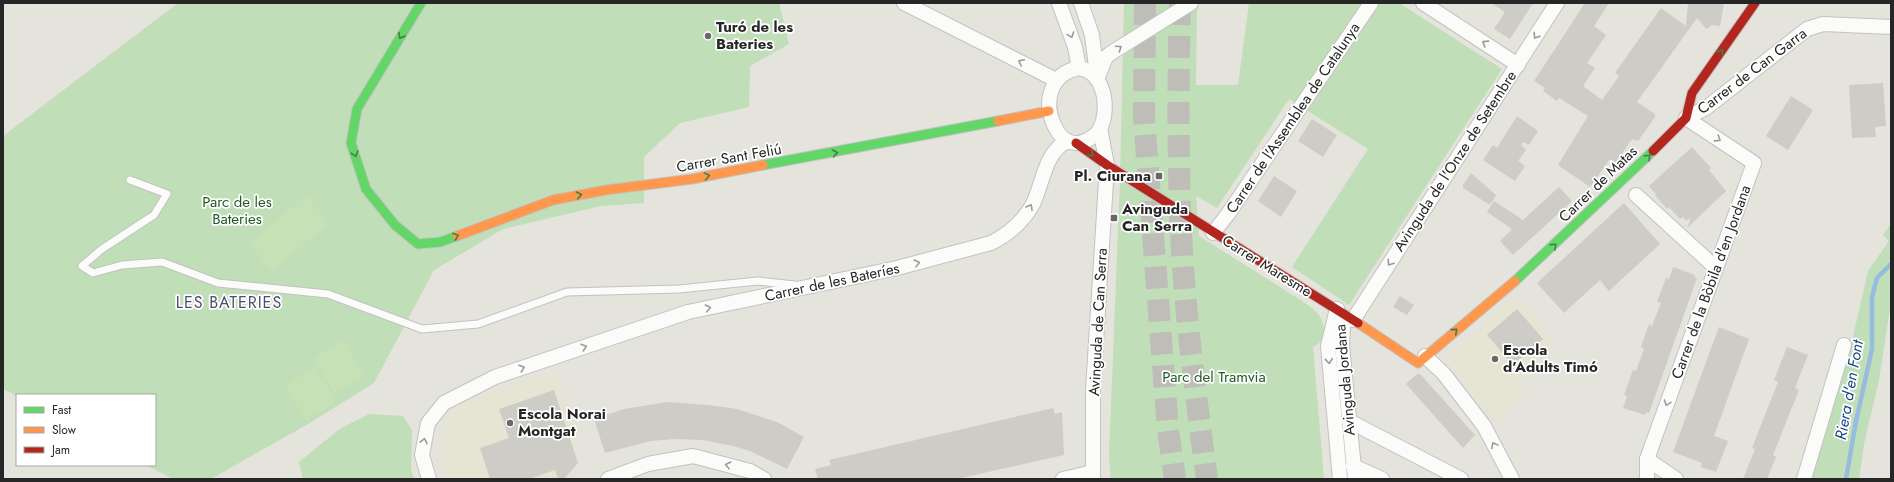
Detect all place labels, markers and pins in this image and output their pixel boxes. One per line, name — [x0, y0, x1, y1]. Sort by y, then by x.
place label: Turó de les Bateries — [716, 16, 793, 55]
marker: Turó de les Bateries — [703, 31, 713, 41]
place label: Pl. Ciurana — [1074, 165, 1151, 187]
marker: Pl. Ciurana — [1154, 171, 1164, 181]
place label: Avinguda Can Serra — [1121, 198, 1192, 237]
marker: Avinguda Can Serra — [1109, 213, 1119, 223]
place label: Escola d’Adults Timó — [1503, 339, 1598, 378]
marker: Escola d’Adults Timó — [1490, 354, 1500, 364]
place label: Escola Norai Montgat — [518, 403, 606, 442]
marker: Escola Norai Montgat — [505, 418, 515, 428]

